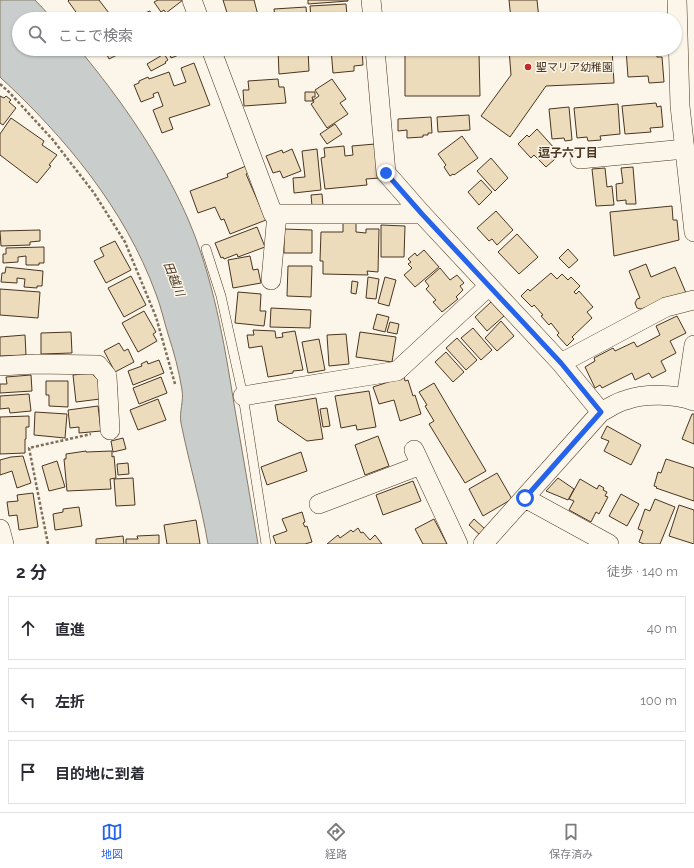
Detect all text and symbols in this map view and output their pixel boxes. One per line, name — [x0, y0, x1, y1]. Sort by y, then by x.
search box — [12, 12, 682, 56]
icon: search — [26, 23, 48, 45]
text: ここで検索 — [58, 27, 133, 45]
place label: 聖マリア幼稚園 — [536, 61, 613, 74]
marker: 聖マリア幼稚園 — [523, 62, 533, 72]
district label: 逗子六丁目 — [538, 146, 598, 160]
route end — [377, 164, 395, 182]
water label: 田越川 — [161, 260, 188, 300]
route start — [516, 489, 534, 507]
text: 2 分 — [16, 562, 47, 582]
text: 徒歩 · 140 m — [607, 564, 678, 579]
icon: ahead — [17, 617, 39, 639]
text: 直進 — [55, 621, 85, 639]
text: 40 m — [647, 621, 677, 636]
icon: left — [17, 689, 39, 711]
text: 左折 — [55, 693, 85, 711]
text: 100 m — [640, 693, 677, 708]
icon: arrive — [17, 761, 39, 783]
text: 目的地に到着 — [55, 765, 145, 783]
tab: 地図 — [101, 821, 123, 861]
tab: 経路 — [325, 821, 347, 861]
tab: 保存済み — [549, 821, 593, 861]

